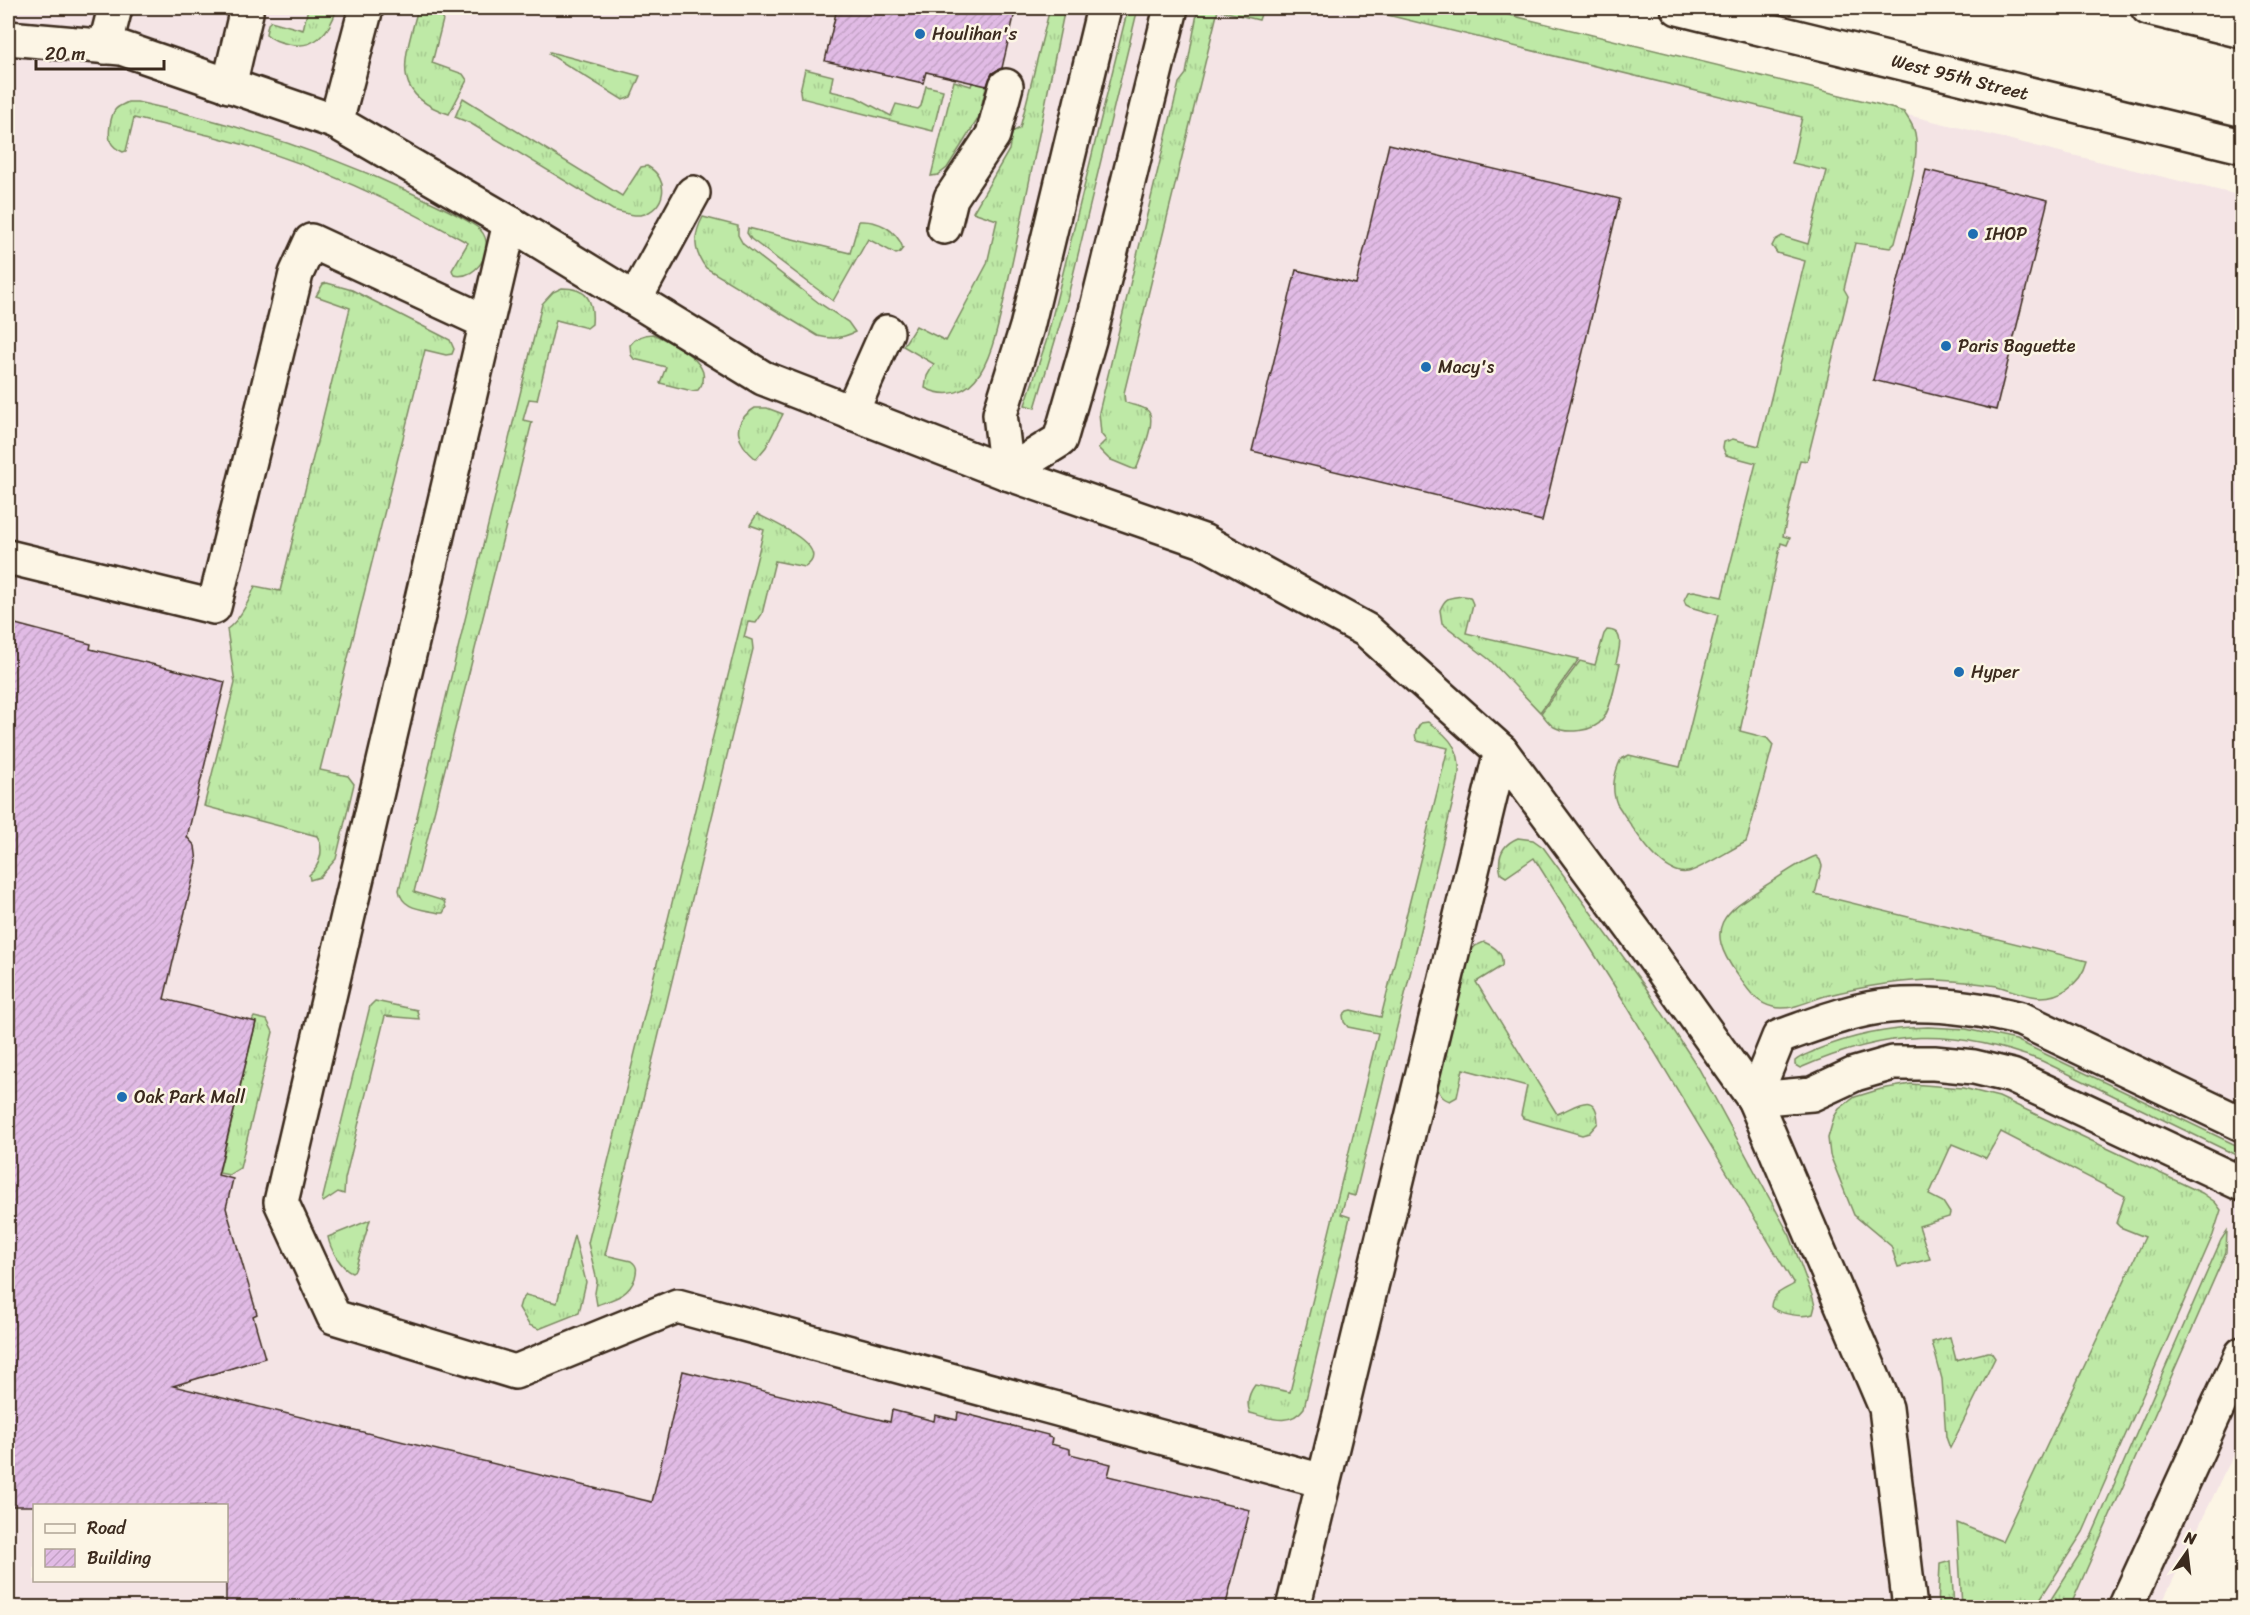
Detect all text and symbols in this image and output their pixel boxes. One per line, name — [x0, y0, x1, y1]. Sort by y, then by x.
place label: Houlihan's — [932, 18, 1018, 50]
marker: Houlihan's — [913, 27, 927, 41]
scale bar — [36, 33, 164, 71]
text: 20 m — [45, 38, 85, 70]
street label: West 95th Street — [1888, 45, 2032, 110]
place label: IHOP — [1984, 218, 2028, 250]
marker: IHOP — [1966, 227, 1980, 241]
place label: Paris Baguette — [1958, 330, 2076, 362]
marker: Paris Baguette — [1939, 339, 1953, 353]
place label: Macy's — [1438, 351, 1495, 383]
marker: Macy's — [1419, 360, 1433, 374]
place label: Hyper — [1971, 656, 2021, 688]
marker: Hyper — [1952, 665, 1966, 679]
place label: Oak Park Mall — [134, 1081, 246, 1113]
marker: Oak Park Mall — [115, 1090, 129, 1104]
legend — [33, 1504, 228, 1582]
text: Road — [87, 1512, 127, 1544]
north arrow — [2157, 1522, 2217, 1582]
text: N — [2181, 1522, 2200, 1554]
text: Building — [87, 1542, 151, 1574]

